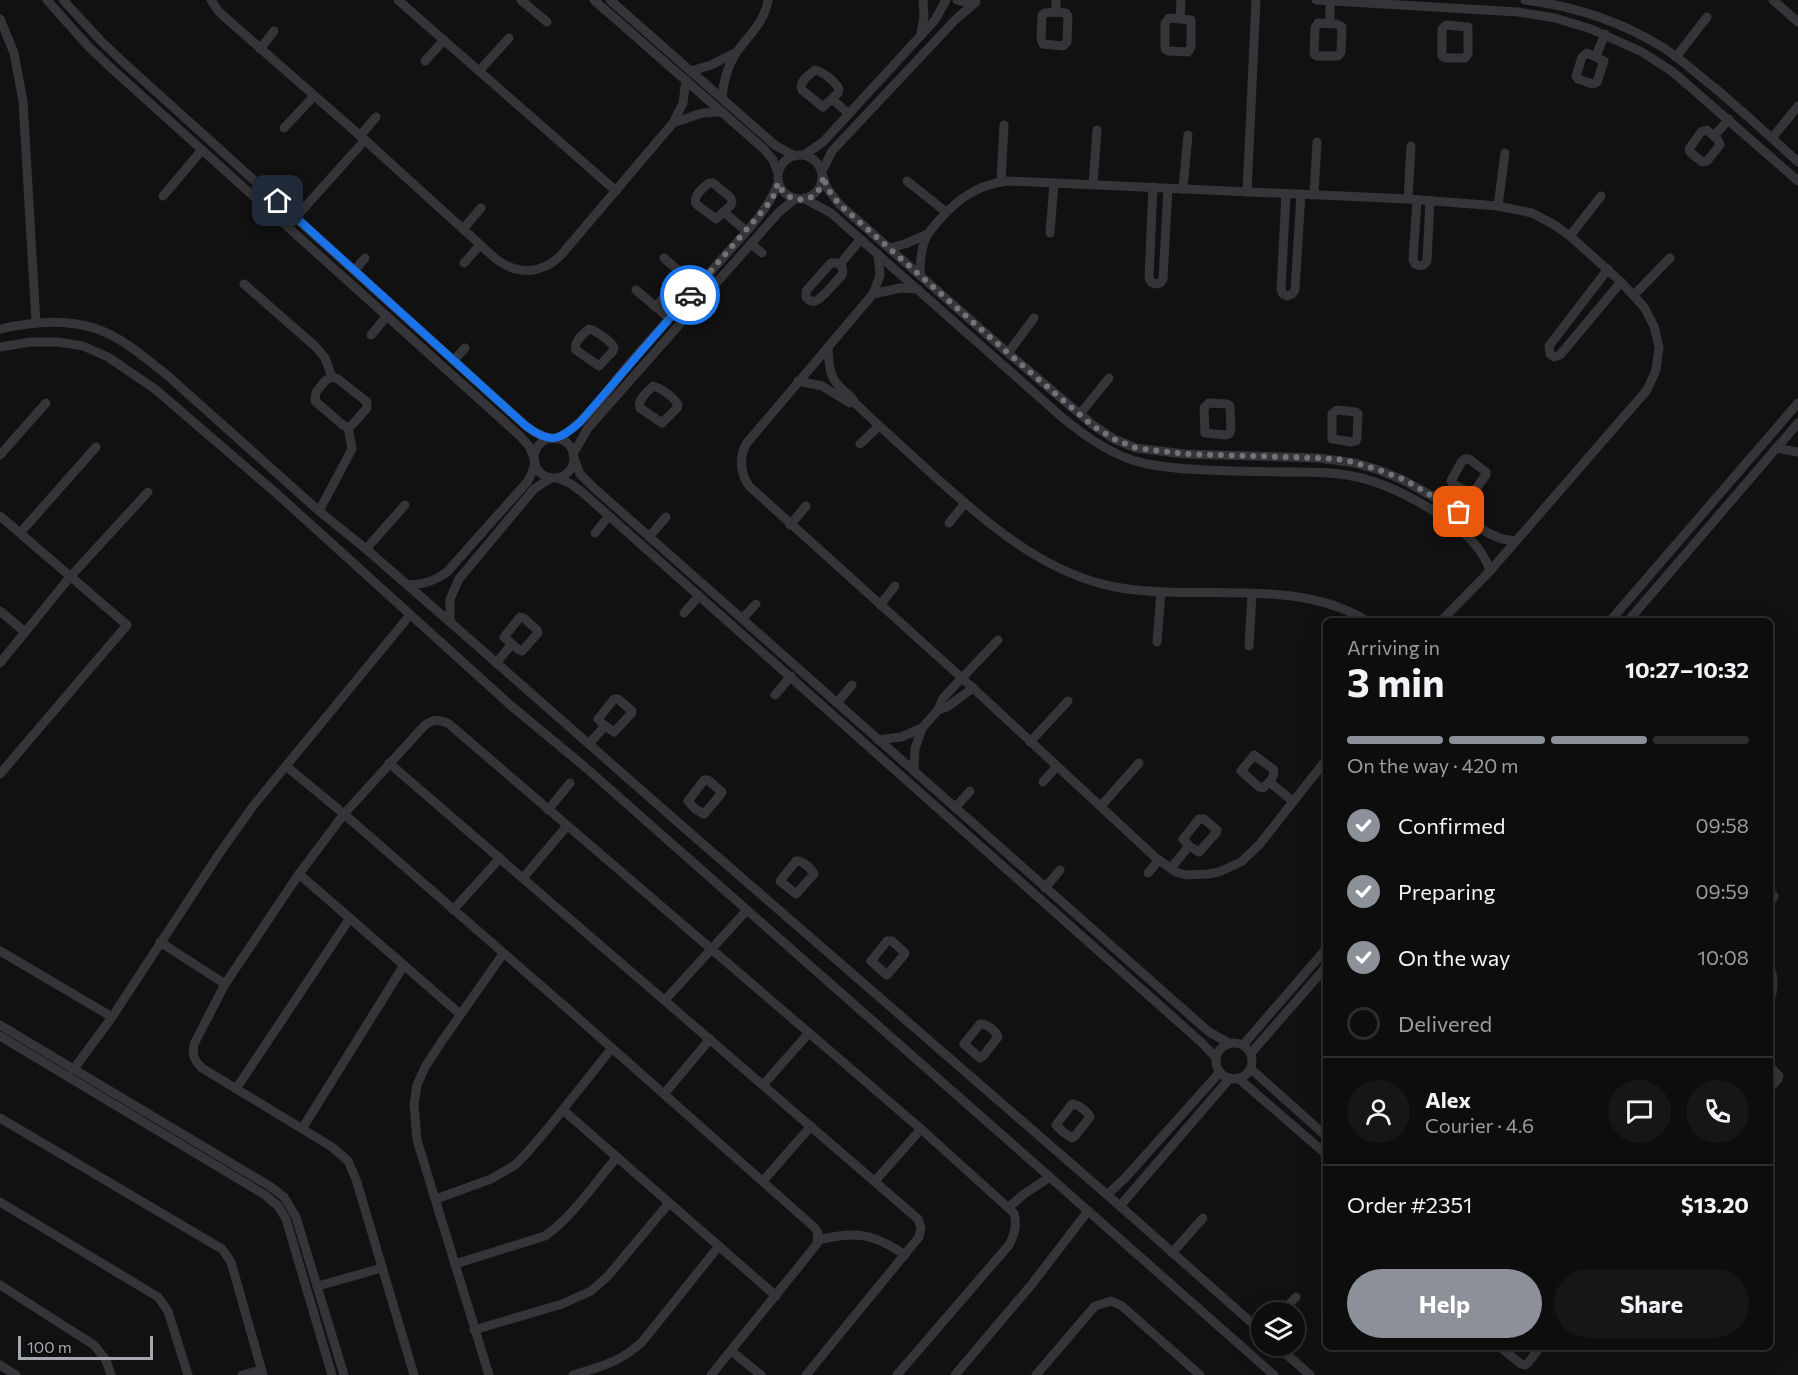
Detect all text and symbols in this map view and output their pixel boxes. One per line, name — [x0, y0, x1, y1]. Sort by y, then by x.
pin — [252, 175, 303, 226]
icon: home — [261, 184, 294, 217]
courier — [660, 265, 720, 325]
icon: car — [674, 279, 707, 312]
pin — [1433, 486, 1484, 537]
icon: bag — [1442, 495, 1475, 528]
text: Arriving in — [1347, 635, 1440, 659]
text: 10:27–10:32 — [1625, 656, 1749, 683]
text: 3 min — [1347, 657, 1445, 705]
text: On the way · 420 m — [1347, 753, 1519, 777]
icon: check — [1347, 809, 1380, 842]
text: Confirmed — [1398, 812, 1505, 839]
text: 09:58 — [1695, 813, 1749, 837]
icon: check — [1347, 875, 1380, 908]
text: Preparing — [1398, 878, 1495, 905]
text: 09:59 — [1695, 879, 1749, 903]
icon: check — [1347, 941, 1380, 974]
text: On the way — [1398, 944, 1510, 971]
text: 10:08 — [1697, 945, 1749, 969]
text: Delivered — [1398, 1010, 1492, 1037]
button: person — [1347, 1080, 1410, 1143]
button: chat — [1608, 1080, 1671, 1143]
button: phone — [1686, 1080, 1749, 1143]
text: Alex — [1425, 1086, 1471, 1113]
text: Courier · 4.6 — [1425, 1113, 1534, 1137]
text: Order #2351 — [1347, 1191, 1473, 1218]
text: $13.20 — [1681, 1191, 1749, 1218]
button: Help — [1347, 1269, 1542, 1338]
button: Share — [1554, 1269, 1749, 1338]
map controls — [1251, 1302, 1305, 1356]
button: layers — [1251, 1302, 1305, 1356]
scale bar — [18, 1333, 153, 1360]
text: 100 m — [27, 1337, 72, 1356]

